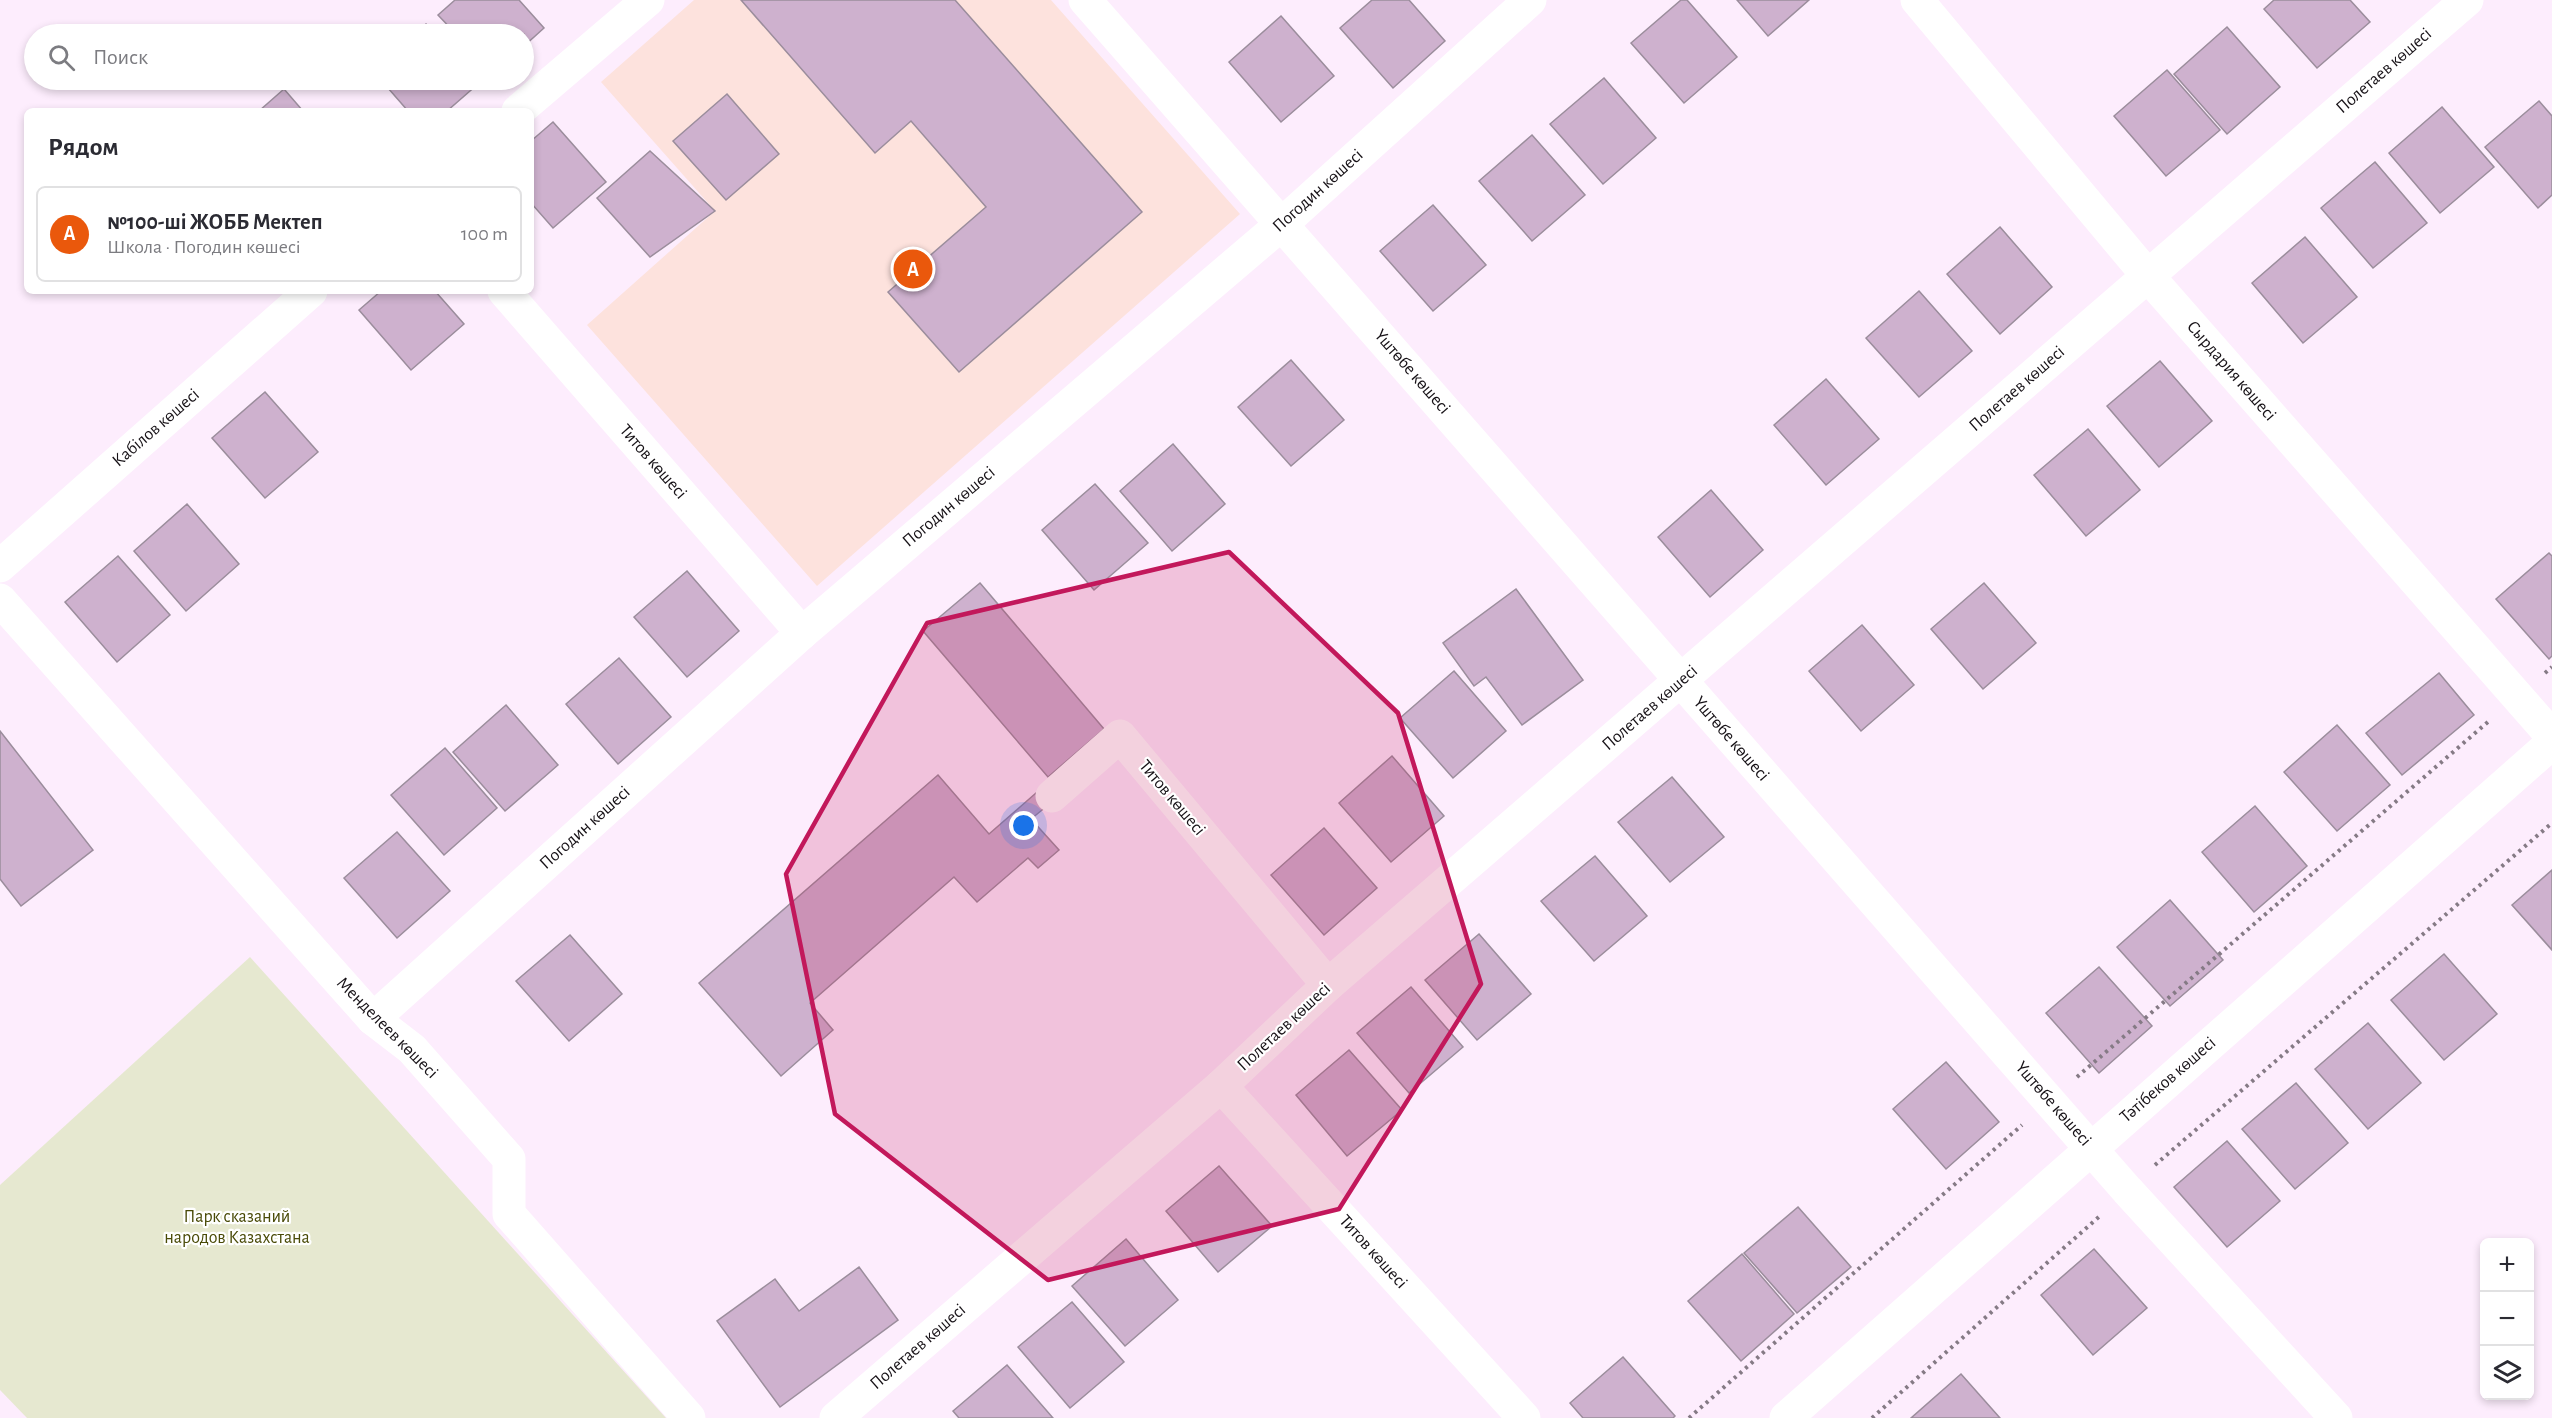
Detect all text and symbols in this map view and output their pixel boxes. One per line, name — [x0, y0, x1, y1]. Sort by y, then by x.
search box — [24, 24, 534, 90]
street label: Полетаев көшесі — [2333, 25, 2435, 117]
icon: search — [45, 41, 78, 74]
text: Поиск — [93, 46, 148, 68]
text: Рядом — [48, 134, 119, 160]
street label: Погодин көшесі — [1269, 146, 1367, 236]
text: №100-ші ЖОББ Мектеп — [107, 211, 323, 233]
text: A — [64, 224, 76, 244]
text: 100 m — [461, 224, 508, 244]
text: Школа · Погодин көшесі — [107, 237, 301, 257]
pin: A — [894, 246, 932, 292]
street label: Сырдария көшесі — [2183, 318, 2279, 424]
street label: Үштөбе көшесі — [1371, 326, 1454, 418]
street label: Полетаев көшесі — [1966, 343, 2068, 435]
street label: Кабілов көшесі — [108, 385, 203, 471]
street label: Титов көшесі — [616, 421, 690, 503]
street label: Погодин көшесі — [899, 463, 999, 551]
street label: Полетаев көшесі — [1599, 662, 1701, 754]
street label: Үштөбе көшесі — [1690, 693, 1773, 785]
street label: Титов көшесі — [1136, 757, 1208, 839]
street label: Погодин көшесі — [536, 783, 634, 873]
your location — [1009, 811, 1038, 840]
street label: Менделеев көшесі — [333, 974, 441, 1082]
street label: Полетаев көшесі — [1234, 979, 1334, 1075]
street label: Тәтібеков көшесі — [2116, 1033, 2219, 1126]
street label: Үштөбе көшесі — [2012, 1058, 2095, 1150]
park label: Парк сказаний народов Казахстана — [164, 1208, 310, 1247]
street label: Титов көшесі — [1336, 1212, 1410, 1292]
map controls — [2480, 1238, 2534, 1400]
button: + — [2480, 1238, 2534, 1292]
button: − — [2480, 1292, 2534, 1346]
street label: Полетаев көшесі — [867, 1301, 969, 1393]
button: layers — [2480, 1346, 2534, 1400]

